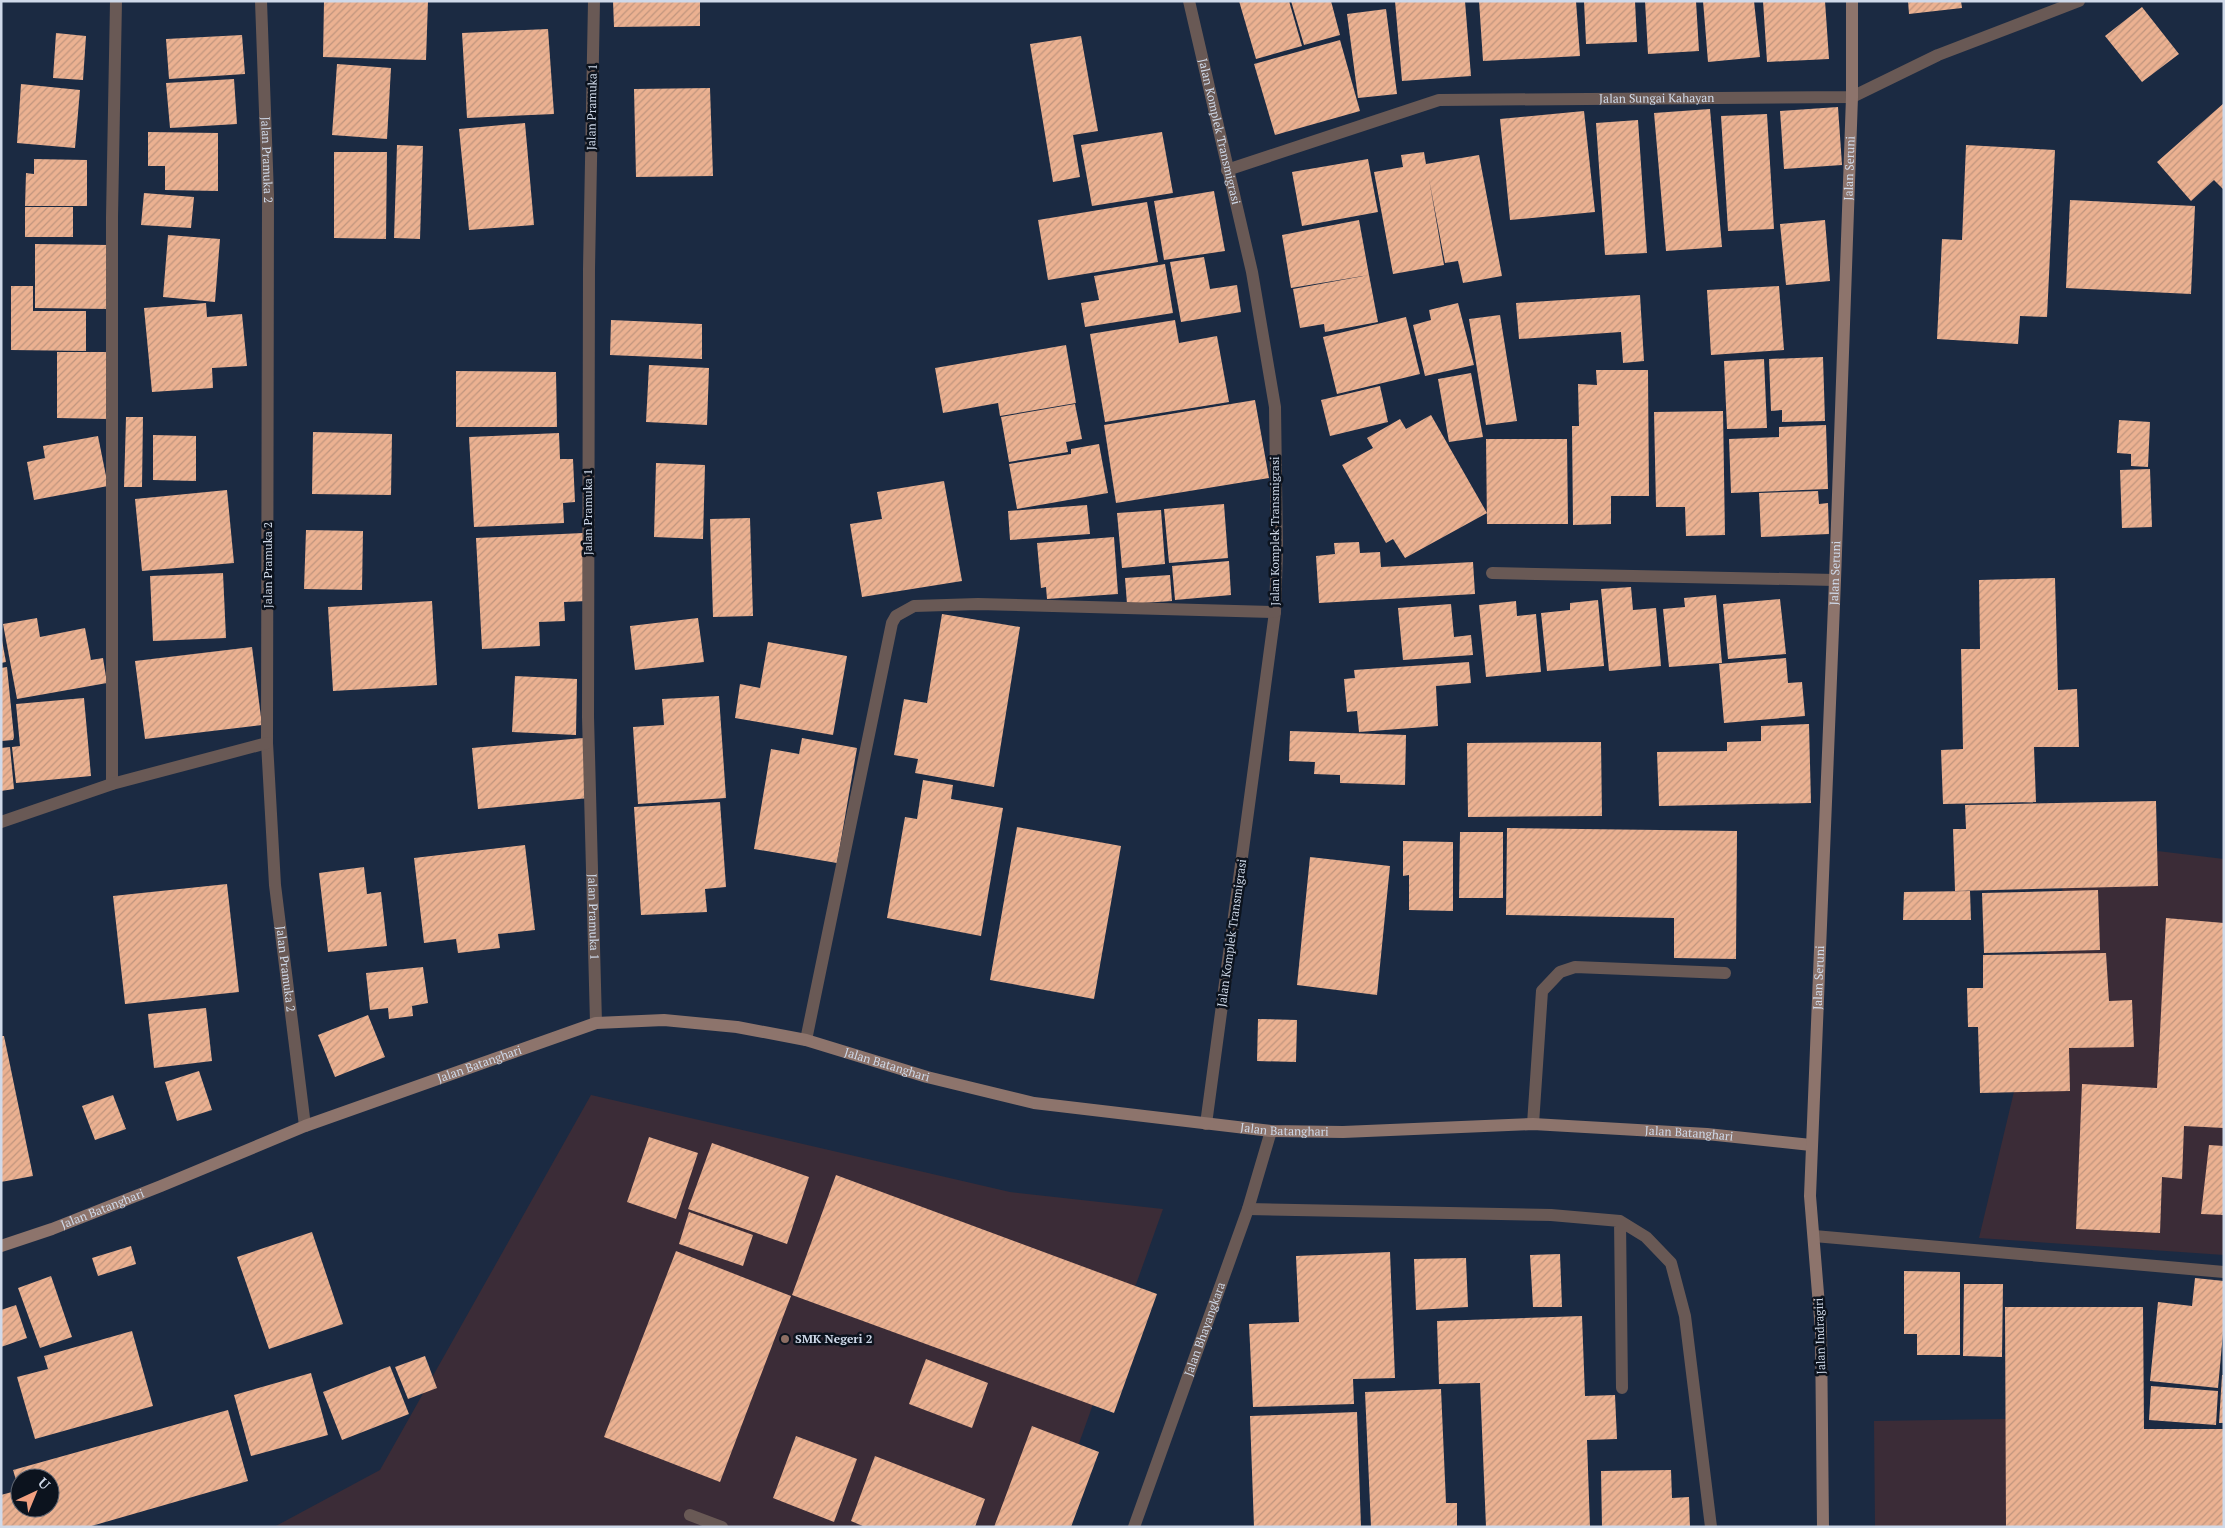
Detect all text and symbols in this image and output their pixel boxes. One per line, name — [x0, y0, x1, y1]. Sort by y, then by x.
street label: Jalan Komplek Transmigrasi — [1196, 57, 1244, 206]
street label: Jalan Pramuka 1 — [583, 64, 600, 150]
street label: Jalan Sungai Kahayan — [1599, 90, 1715, 106]
street label: Jalan Pramuka 2 — [258, 116, 276, 203]
street label: Jalan Seruni — [1840, 135, 1858, 201]
street label: Jalan Komplek Transmigrasi — [1267, 456, 1282, 606]
street label: Jalan Pramuka 1 — [580, 469, 595, 555]
street label: Jalan Pramuka 2 — [260, 522, 275, 608]
street label: Jalan Seruni — [1826, 540, 1843, 606]
street label: Jalan Komplek Transmigrasi — [1214, 858, 1249, 1008]
street label: Jalan Pramuka 1 — [585, 873, 602, 960]
street label: Jalan Pramuka 2 — [273, 925, 299, 1013]
street label: Jalan Seruni — [1810, 945, 1827, 1010]
street label: Jalan Batanghari — [435, 1042, 524, 1086]
street label: Jalan Batanghari — [843, 1044, 932, 1084]
street label: Jalan Batanghari — [1240, 1119, 1329, 1139]
street label: Jalan Batanghari — [1644, 1122, 1734, 1144]
street label: Jalan Batanghari — [58, 1185, 147, 1232]
street label: Jalan Bhayangkara — [1181, 1280, 1228, 1378]
street label: Jalan Indragiri — [1811, 1297, 1828, 1375]
place label: SMK Negeri 2 — [795, 1331, 873, 1346]
marker: SMK Negeri 2 — [779, 1333, 791, 1345]
north arrow — [10, 1468, 60, 1518]
text: U — [34, 1473, 55, 1494]

